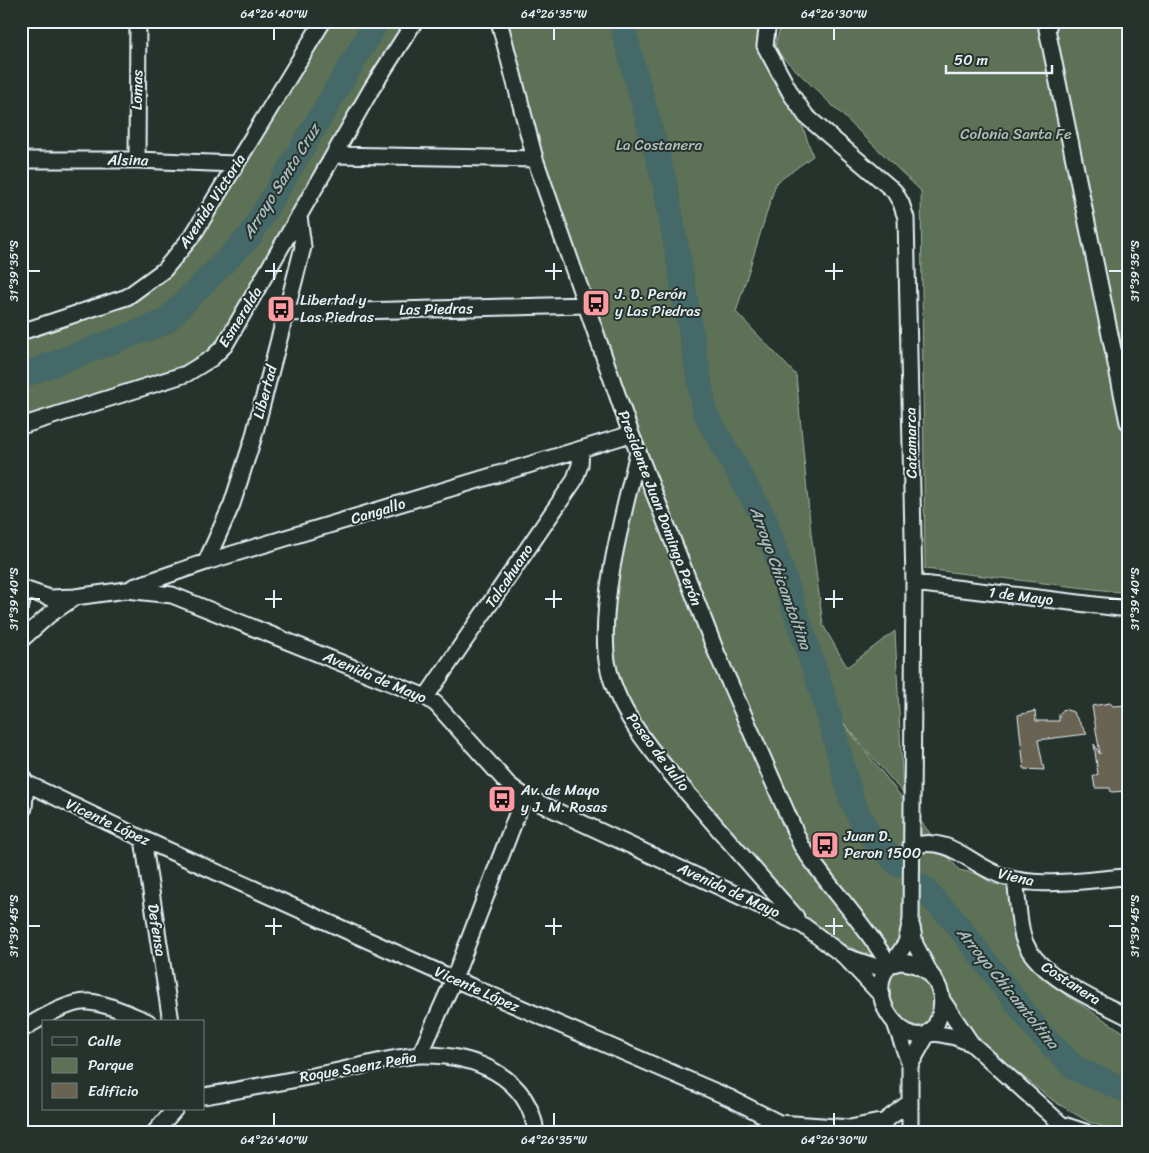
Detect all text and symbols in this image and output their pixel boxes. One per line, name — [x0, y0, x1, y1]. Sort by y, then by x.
text: 64°26'40"W — [241, 3, 308, 25]
text: 64°26'35"W — [521, 3, 588, 25]
text: 64°26'30"W — [801, 3, 868, 25]
scale bar — [946, 42, 1053, 74]
text: 50 m — [954, 47, 989, 73]
street label: Lomas — [124, 69, 150, 110]
water label: Arroyo Santa Cruz — [234, 116, 329, 245]
park label: Colonia Santa Fe — [960, 121, 1072, 147]
park label: La Costanera — [616, 132, 702, 158]
street label: Alsina — [106, 147, 149, 173]
street label: Avenida Victoria — [171, 148, 253, 254]
text: 31°39'35"S — [3, 240, 25, 302]
text: 31°39'35"S — [1124, 240, 1146, 302]
street label: Esmeralda — [211, 281, 269, 353]
place label: J. D. Perón y Las Piedras — [614, 281, 701, 324]
place label: Libertad y Las Piedras — [300, 287, 374, 330]
bus stop icon: J. D. Perón y Las Piedras — [581, 288, 611, 318]
bus stop icon: Libertad y Las Piedras — [266, 294, 296, 324]
street label: Las Piedras — [399, 295, 473, 323]
street label: Libertad — [245, 361, 285, 422]
street label: Presidente Juan Domingo Perón — [611, 406, 709, 610]
street label: Catamarca — [897, 407, 925, 479]
street label: Cangallo — [347, 490, 409, 532]
water label: Arroyo Chicamtoltina — [741, 501, 821, 656]
street label: Talcahuano — [478, 538, 540, 614]
text: 31°39'40"S — [3, 567, 25, 630]
text: 31°39'40"S — [1124, 567, 1146, 630]
street label: 1 de Mayo — [987, 579, 1055, 613]
street label: Avenida de Mayo — [318, 643, 431, 711]
street label: Paseo de Julio — [620, 707, 697, 797]
place label: Av. de Mayo y J. M. Rosas — [520, 777, 607, 820]
bus stop icon: Av. de Mayo y J. M. Rosas — [487, 784, 517, 814]
street label: Vicente López — [61, 791, 155, 853]
place label: Juan D. Peron 1500 — [843, 823, 921, 866]
bus stop icon: Juan D. Peron 1500 — [810, 830, 840, 860]
street label: Avenida de Mayo — [672, 854, 785, 925]
street label: Viena — [995, 860, 1037, 894]
text: 31°39'45"S — [3, 894, 25, 957]
text: 31°39'45"S — [1124, 894, 1146, 957]
street label: Defensa — [140, 902, 174, 959]
water label: Arroyo Chicamtoltina — [949, 920, 1068, 1057]
street label: Costanera — [1036, 954, 1107, 1012]
street label: Vicente López — [430, 959, 525, 1020]
legend — [42, 1020, 205, 1110]
text: Calle — [88, 1028, 121, 1054]
street label: Roque Saenz Peña — [297, 1044, 419, 1090]
text: Parque — [88, 1052, 133, 1078]
text: Edificio — [88, 1078, 139, 1104]
text: 64°26'40"W — [241, 1129, 308, 1151]
text: 64°26'35"W — [521, 1129, 588, 1151]
text: 64°26'30"W — [801, 1129, 868, 1151]

